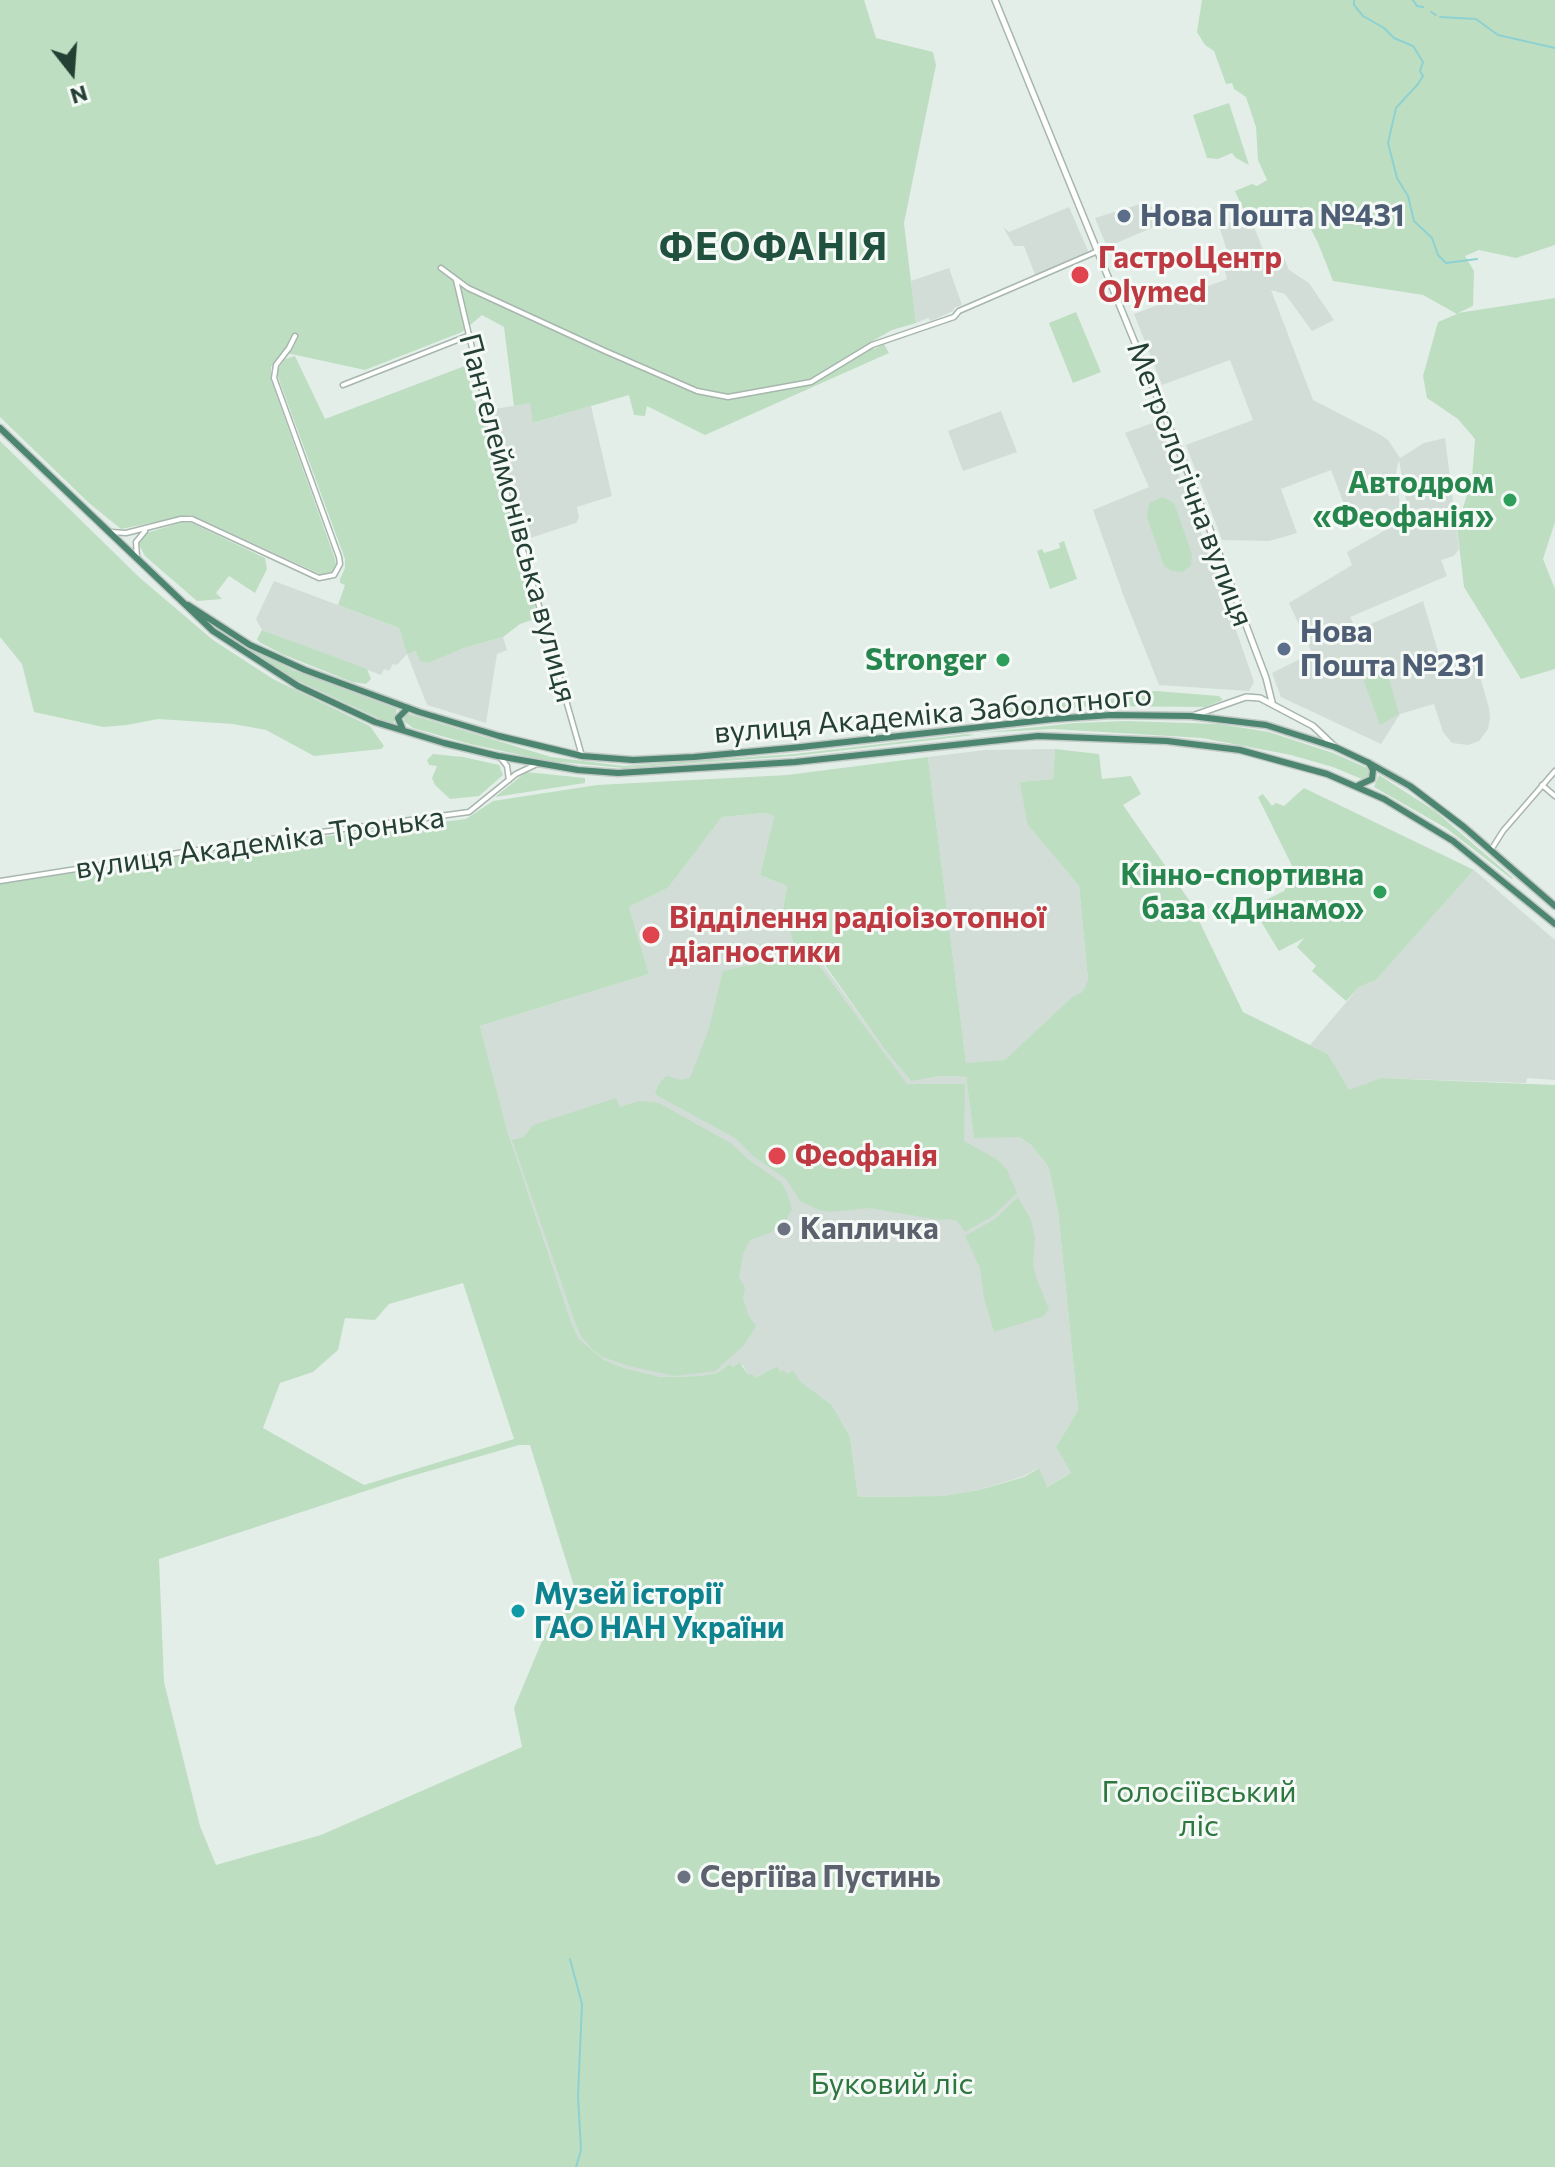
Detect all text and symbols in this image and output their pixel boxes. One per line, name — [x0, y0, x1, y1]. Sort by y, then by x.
north arrow — [32, 32, 112, 112]
text: N — [67, 80, 91, 111]
place label: Нова Пошта №431 — [1140, 198, 1405, 234]
marker: Нова Пошта №431 — [1115, 207, 1133, 225]
district label: ФЕОФАНІЯ — [659, 224, 889, 270]
place label: ГастроЦентр Olymed — [1098, 240, 1282, 310]
marker: ГастроЦентр Olymed — [1069, 264, 1091, 286]
street label: Пантелеймонівська вулиця — [451, 329, 585, 707]
street label: Метрологічна вулиця — [1119, 336, 1261, 632]
place label: Автодром «Феофанія» — [1312, 465, 1494, 536]
marker: Автодром «Феофанія» — [1501, 491, 1519, 509]
place label: Нова Пошта №231 — [1300, 614, 1485, 684]
marker: Нова Пошта №231 — [1275, 640, 1293, 658]
place label: Stronger — [865, 642, 987, 678]
marker: Stronger — [994, 651, 1012, 669]
street label: вулиця Академіка Заболотного — [712, 677, 1154, 751]
street label: вулиця Академіка Тронька — [73, 799, 447, 887]
place label: Кінно-спортивна база «Динамо» — [1121, 857, 1364, 928]
marker: Кінно-спортивна база «Динамо» — [1371, 883, 1389, 901]
place label: Відділення радіоізотопної діагностики — [669, 900, 1046, 970]
marker: Відділення радіоізотопної діагностики — [640, 924, 662, 946]
place label: Феофанія — [795, 1138, 938, 1174]
marker: Феофанія — [766, 1145, 788, 1167]
place label: Капличка — [800, 1211, 939, 1247]
marker: Капличка — [775, 1220, 793, 1238]
place label: Музей історії ГАО НАН України — [534, 1576, 784, 1646]
marker: Музей історії ГАО НАН України — [509, 1602, 527, 1620]
park label: Голосіївський ліс — [1102, 1774, 1296, 1844]
place label: Сергіїва Пустинь — [700, 1859, 941, 1895]
marker: Сергіїва Пустинь — [675, 1868, 693, 1886]
park label: Буковий ліс — [811, 2066, 973, 2102]

